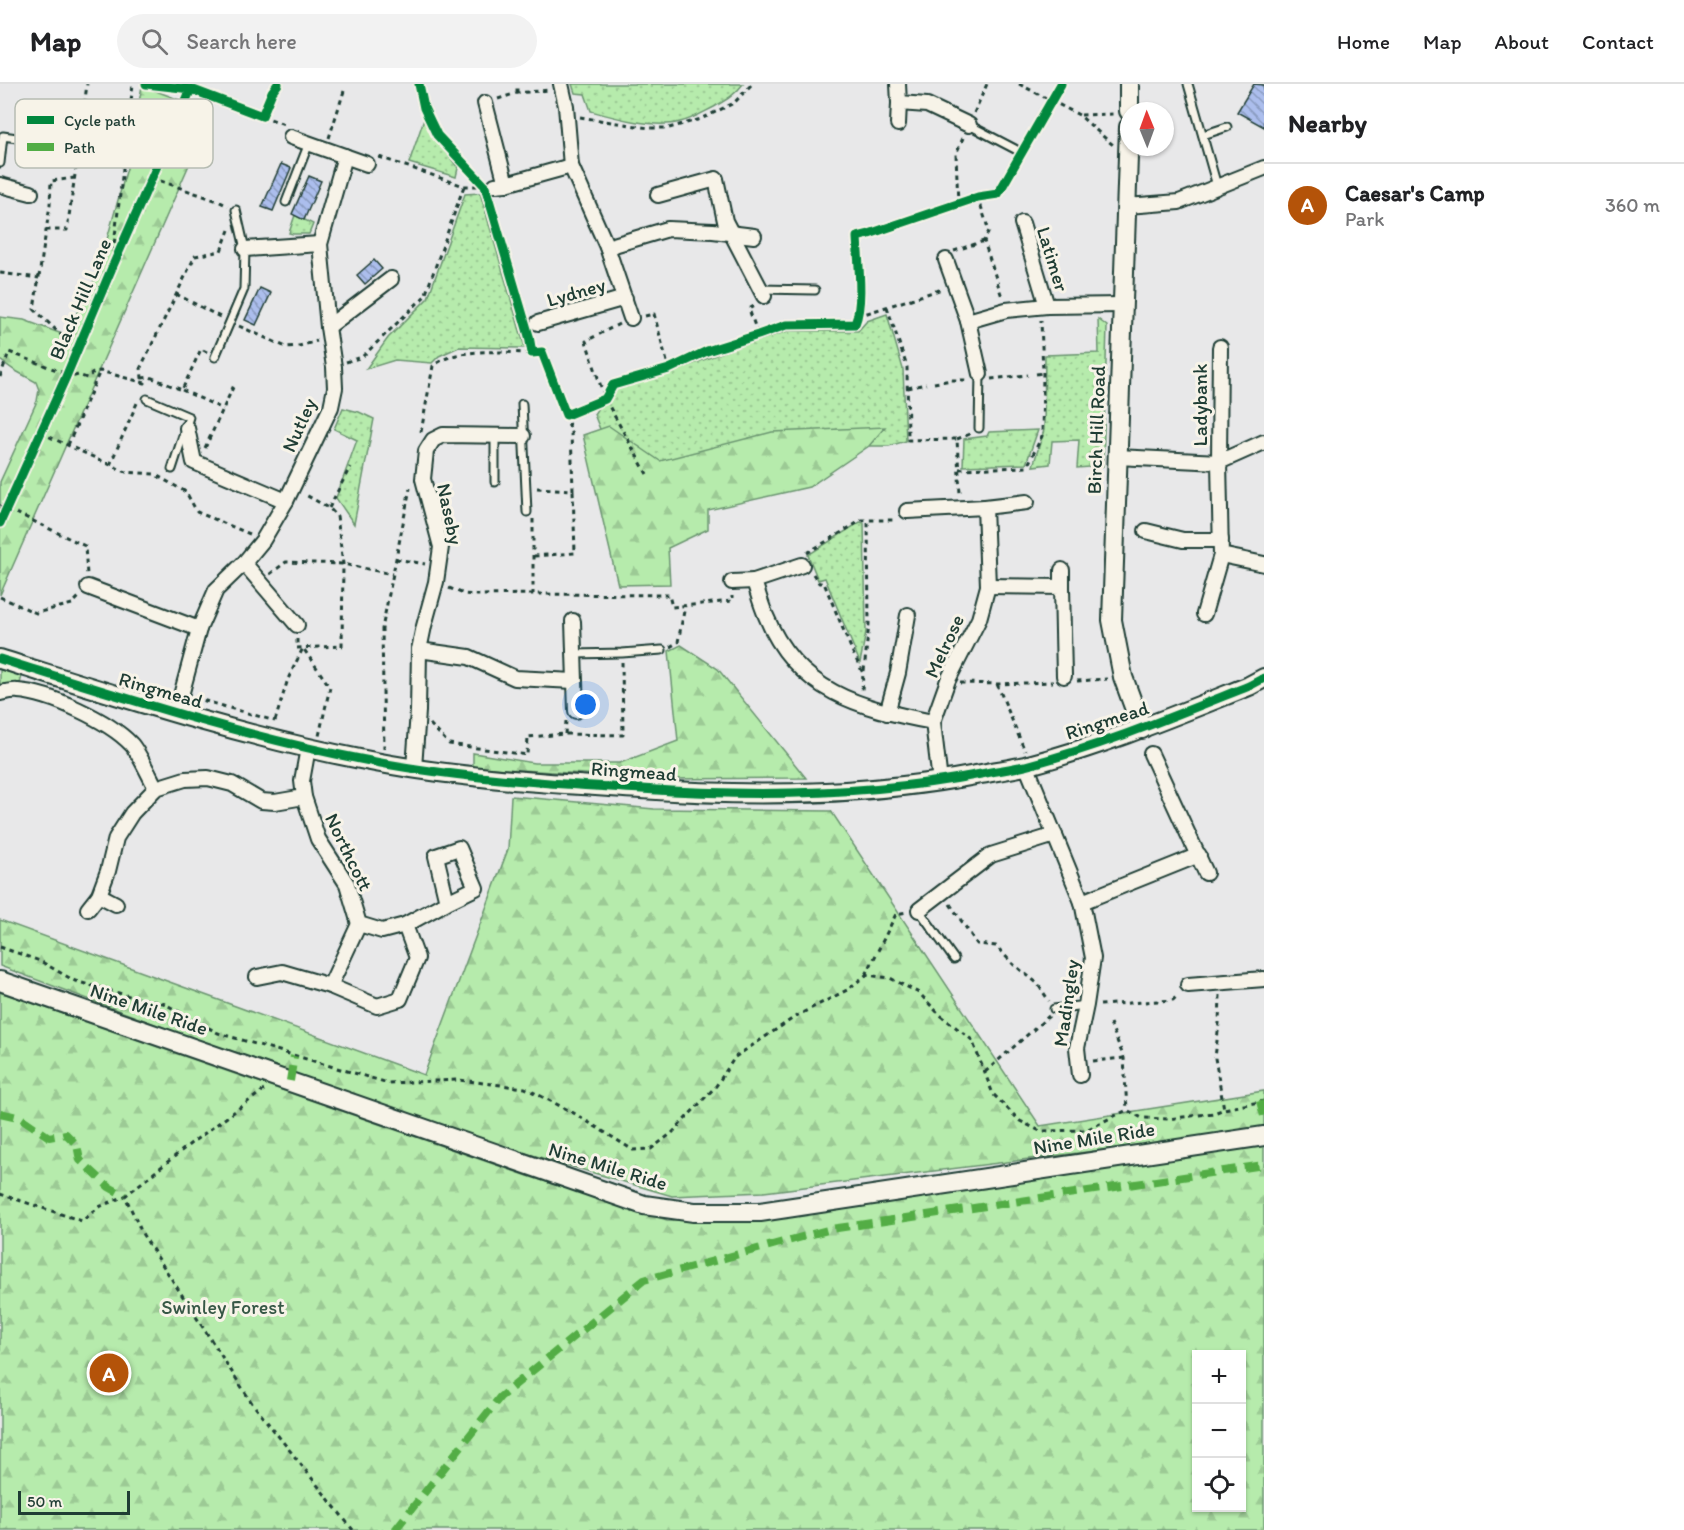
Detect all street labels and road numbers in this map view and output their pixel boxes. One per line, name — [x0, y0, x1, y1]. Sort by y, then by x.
street label: Latimer — [1032, 224, 1074, 294]
street label: Black Hill Lane — [44, 235, 116, 363]
street label: Lydney — [544, 272, 609, 312]
street label: Ladybank — [1188, 364, 1212, 446]
street label: Birch Hill Road — [1082, 365, 1110, 495]
street label: Nutley — [277, 394, 322, 456]
street label: Naseby — [432, 481, 468, 547]
street label: Melrose — [919, 610, 969, 682]
street label: Ringmead — [116, 667, 206, 713]
street label: Ringmead — [1062, 695, 1152, 745]
street label: Ringmead — [590, 756, 678, 786]
street label: Northcott — [320, 809, 378, 895]
street label: Madingley — [1048, 957, 1084, 1048]
street label: Nine Mile Ride — [87, 978, 211, 1040]
street label: Nine Mile Ride — [1031, 1117, 1157, 1159]
street label: Nine Mile Ride — [546, 1137, 670, 1195]

